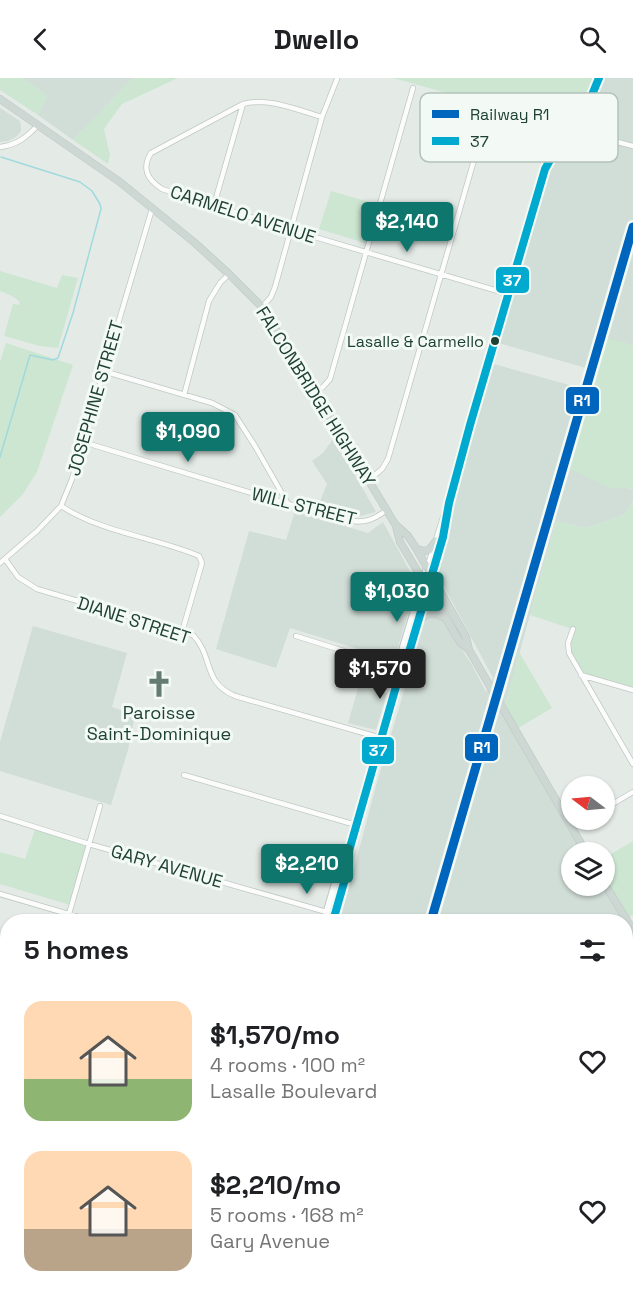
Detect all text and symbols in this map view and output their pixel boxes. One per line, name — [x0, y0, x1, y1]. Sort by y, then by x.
text: Dwello — [274, 22, 359, 57]
icon: back — [24, 23, 57, 56]
icon: search — [576, 23, 609, 56]
legend — [420, 93, 618, 162]
text: Railway R1 — [470, 104, 550, 125]
text: 37 — [470, 131, 489, 152]
street label: CARMELO AVENUE — [167, 180, 319, 248]
pin: $2,140 — [358, 202, 456, 253]
text: $2,140 — [375, 208, 439, 234]
line badge: 37 — [495, 266, 530, 294]
text: 37 — [503, 270, 521, 291]
street label: FALCONBRIDGE HIGHWAY — [251, 302, 381, 490]
street label: JOSEPHINE STREET — [62, 317, 128, 478]
place label: Lasalle & Carmello — [347, 331, 484, 352]
marker: Lasalle & Carmello — [489, 335, 501, 347]
line badge: R1 — [565, 386, 600, 415]
text: R1 — [573, 390, 591, 411]
pin: $1,090 — [139, 412, 237, 463]
text: $1,090 — [155, 418, 221, 444]
street label: WILL STREET — [249, 482, 359, 530]
pin: $1,030 — [348, 572, 446, 623]
text: $1,030 — [365, 578, 429, 604]
street label: DIANE STREET — [74, 591, 194, 649]
pin: $1,570 — [331, 649, 429, 700]
text: $1,570 — [349, 655, 411, 681]
church icon: Paroisse Saint-Dominique — [144, 669, 174, 699]
place label: Paroisse Saint-Dominique — [87, 701, 231, 745]
line badge: R1 — [464, 733, 499, 762]
line badge: 37 — [361, 736, 395, 765]
text: R1 — [473, 737, 491, 758]
text: 37 — [369, 740, 387, 761]
north arrow — [561, 776, 615, 830]
map controls — [561, 776, 615, 896]
street label: GARY AVENUE — [108, 839, 226, 893]
button: layers — [561, 842, 615, 896]
pin: $2,210 — [258, 844, 356, 895]
text: $2,210 — [275, 850, 339, 876]
text: 5 homes — [24, 933, 129, 967]
icon: filters — [576, 934, 609, 967]
text: $1,570/mo — [210, 1018, 340, 1052]
icon: home — [72, 1025, 144, 1097]
icon: heart — [576, 1045, 609, 1078]
text: 4 rooms · 100 m² — [210, 1052, 365, 1078]
text: Lasalle Boulevard — [210, 1078, 377, 1104]
text: $2,210/mo — [210, 1168, 341, 1202]
icon: home — [72, 1175, 144, 1247]
icon: heart — [576, 1195, 609, 1228]
text: 5 rooms · 168 m² — [210, 1202, 364, 1228]
text: Gary Avenue — [210, 1228, 330, 1254]

